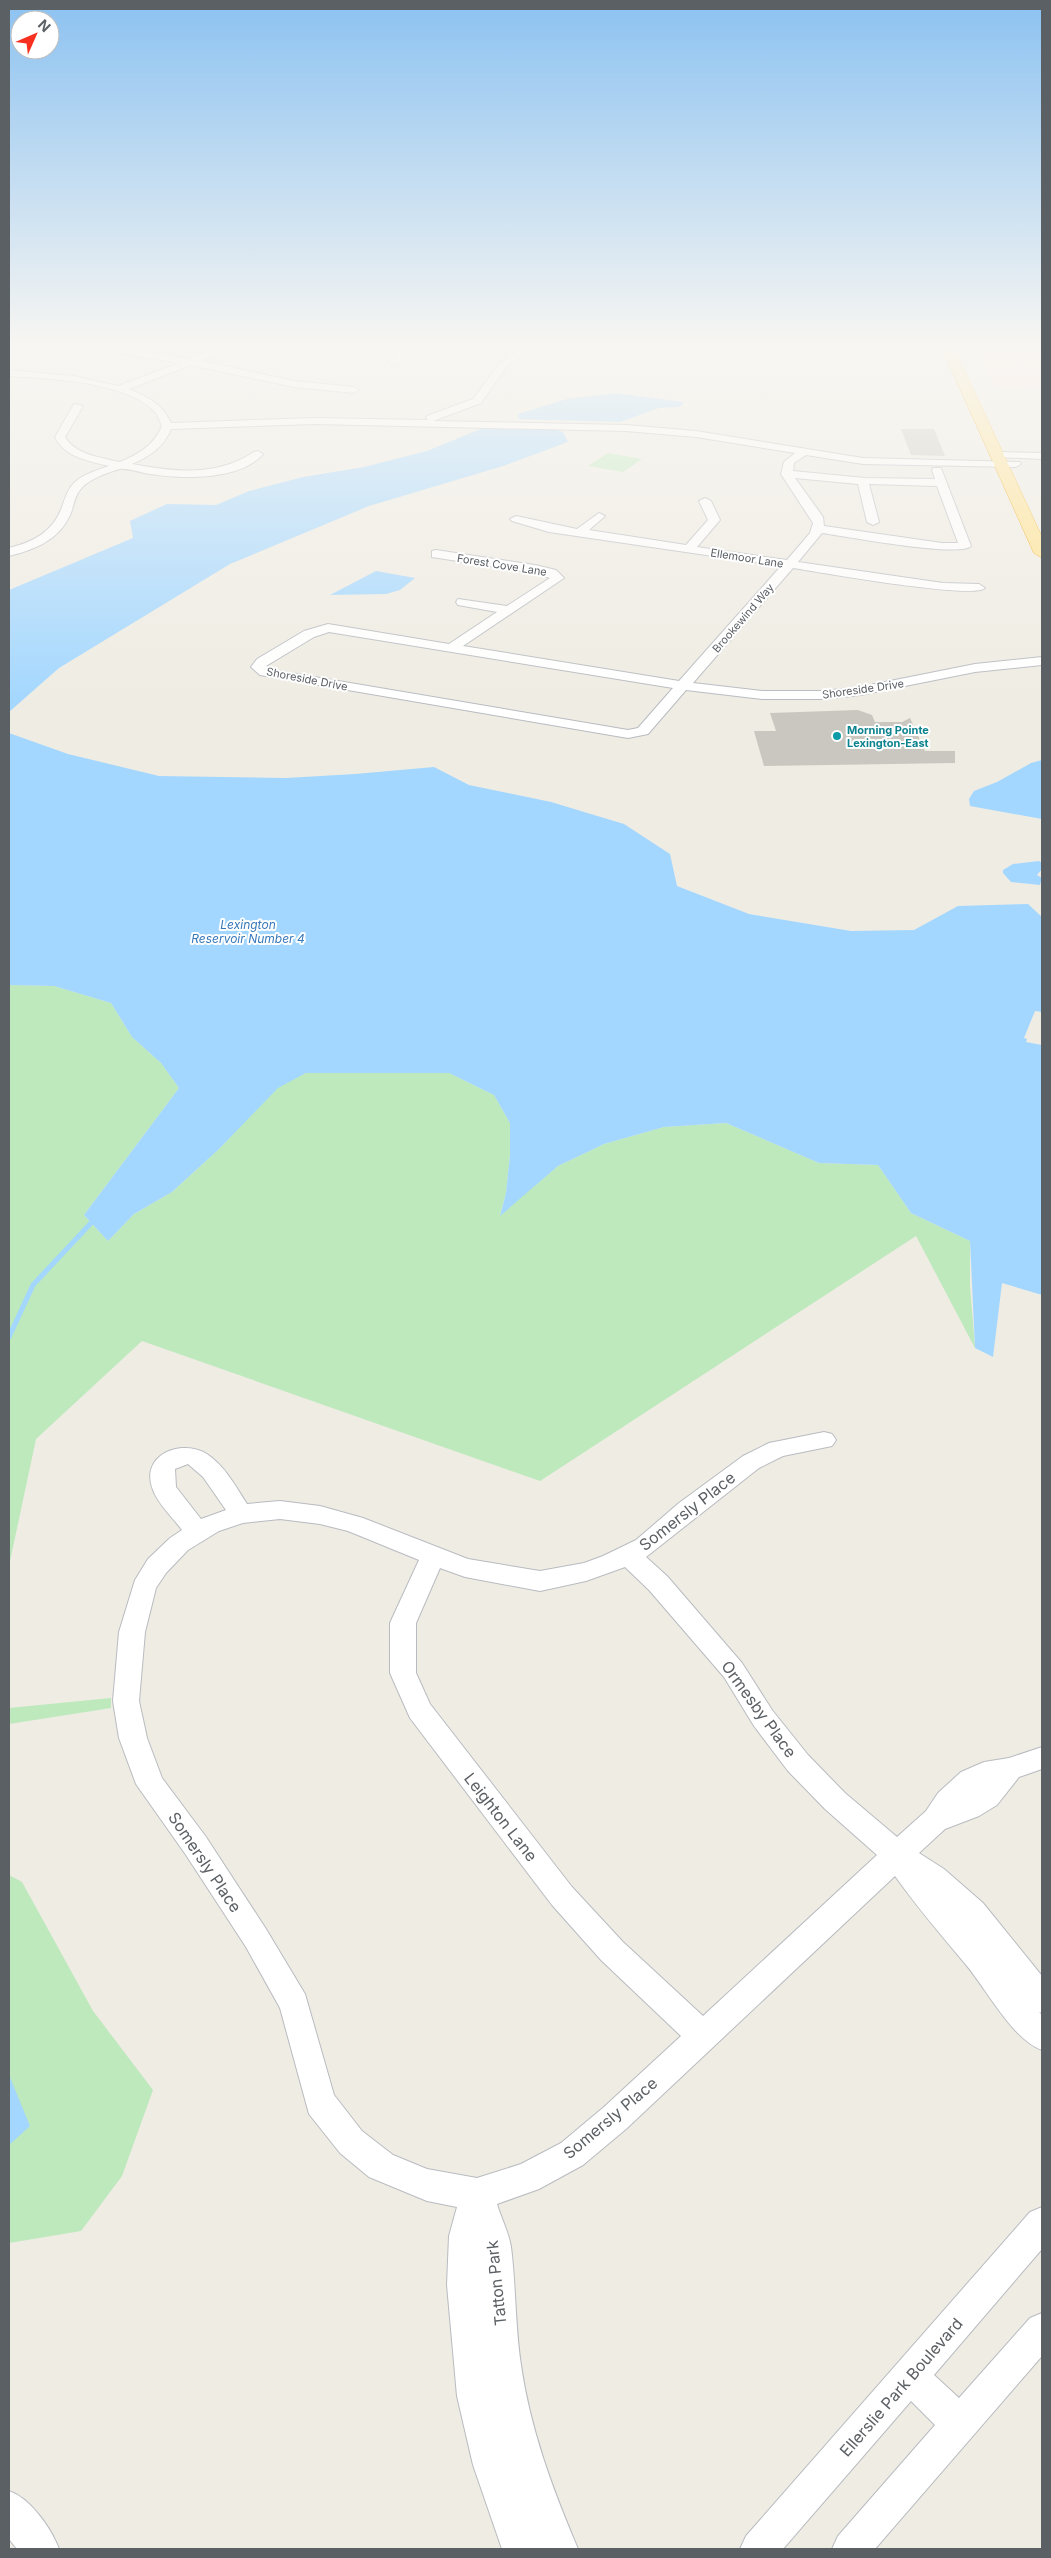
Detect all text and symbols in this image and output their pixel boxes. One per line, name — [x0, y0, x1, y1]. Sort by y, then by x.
north arrow — [10, 10, 60, 60]
text: N — [35, 16, 54, 35]
street label: Ellemoor Lane — [709, 545, 785, 571]
street label: Forest Cove Lane — [456, 551, 548, 579]
street label: Brookewind Way — [709, 581, 777, 655]
street label: Shoreside Drive — [265, 664, 349, 694]
street label: Shoreside Drive — [821, 676, 905, 702]
place label: Morning Pointe Lexington-East — [847, 723, 929, 750]
marker: Morning Pointe Lexington-East — [831, 730, 843, 742]
water label: Lexington Reservoir Number 4 — [191, 917, 305, 946]
street label: Somersly Place — [635, 1467, 739, 1555]
street label: Ormesby Place — [717, 1657, 801, 1761]
street label: Leighton Lane — [460, 1769, 542, 1865]
street label: Somersly Place — [164, 1808, 246, 1916]
street label: Somersly Place — [559, 2073, 661, 2163]
street label: Tatton Park — [482, 2239, 510, 2327]
street label: Ellerslie Park Boulevard — [835, 2314, 967, 2460]

